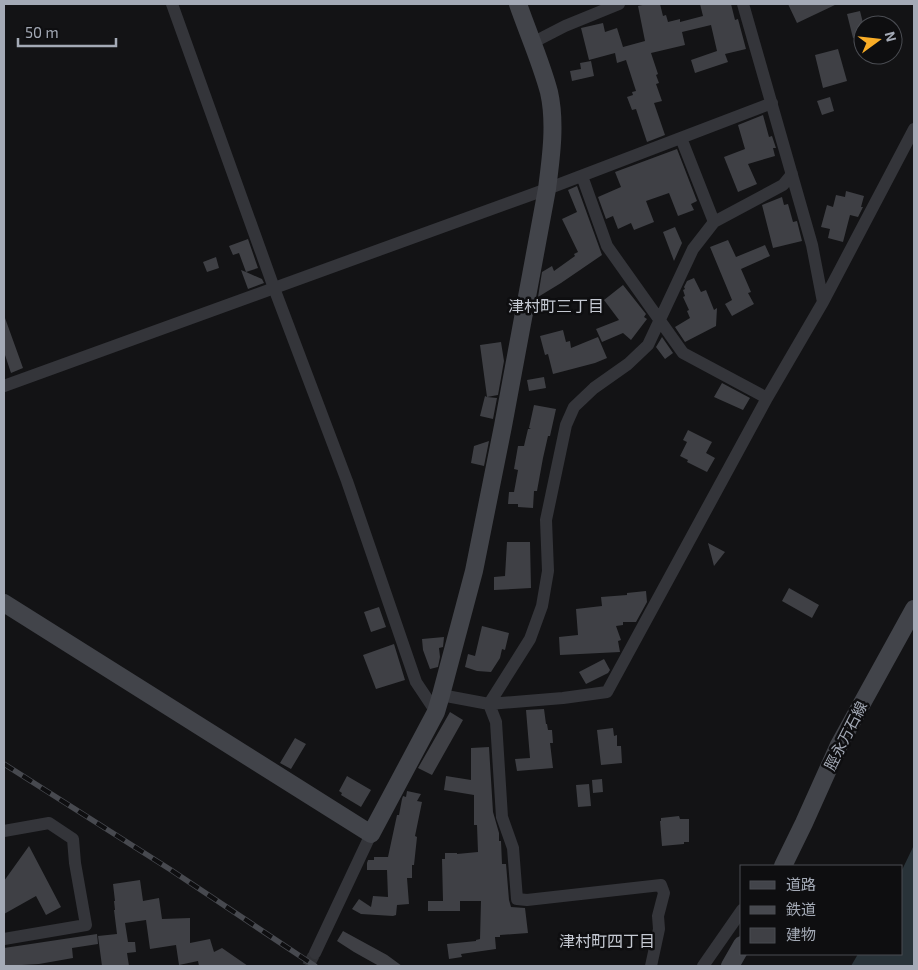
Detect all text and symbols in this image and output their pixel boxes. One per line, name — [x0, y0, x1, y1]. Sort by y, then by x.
scale bar — [18, 15, 115, 47]
north arrow — [853, 15, 903, 65]
text: 50 m — [25, 23, 59, 41]
text: N — [882, 29, 901, 44]
district label: 津村町三丁目 — [508, 296, 604, 315]
street label: 脛永万石線 — [820, 698, 870, 773]
legend — [740, 865, 903, 955]
text: 道路 — [786, 875, 816, 893]
text: 鉄道 — [786, 900, 816, 918]
text: 建物 — [786, 925, 816, 943]
district label: 津村町四丁目 — [559, 931, 655, 950]

